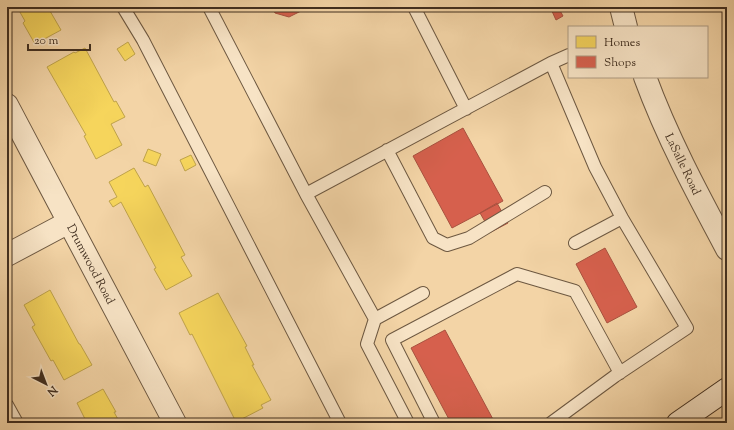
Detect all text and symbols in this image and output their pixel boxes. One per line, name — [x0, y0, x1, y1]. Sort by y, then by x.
scale bar — [28, 26, 90, 52]
legend — [568, 26, 708, 78]
text: 20 m — [34, 32, 59, 50]
text: Homes — [604, 34, 640, 52]
text: Shops — [604, 54, 636, 72]
street label: LaSalle Road — [659, 130, 705, 199]
street label: Drumwood Road — [61, 221, 119, 308]
north arrow — [26, 364, 66, 404]
text: N — [43, 381, 61, 400]

